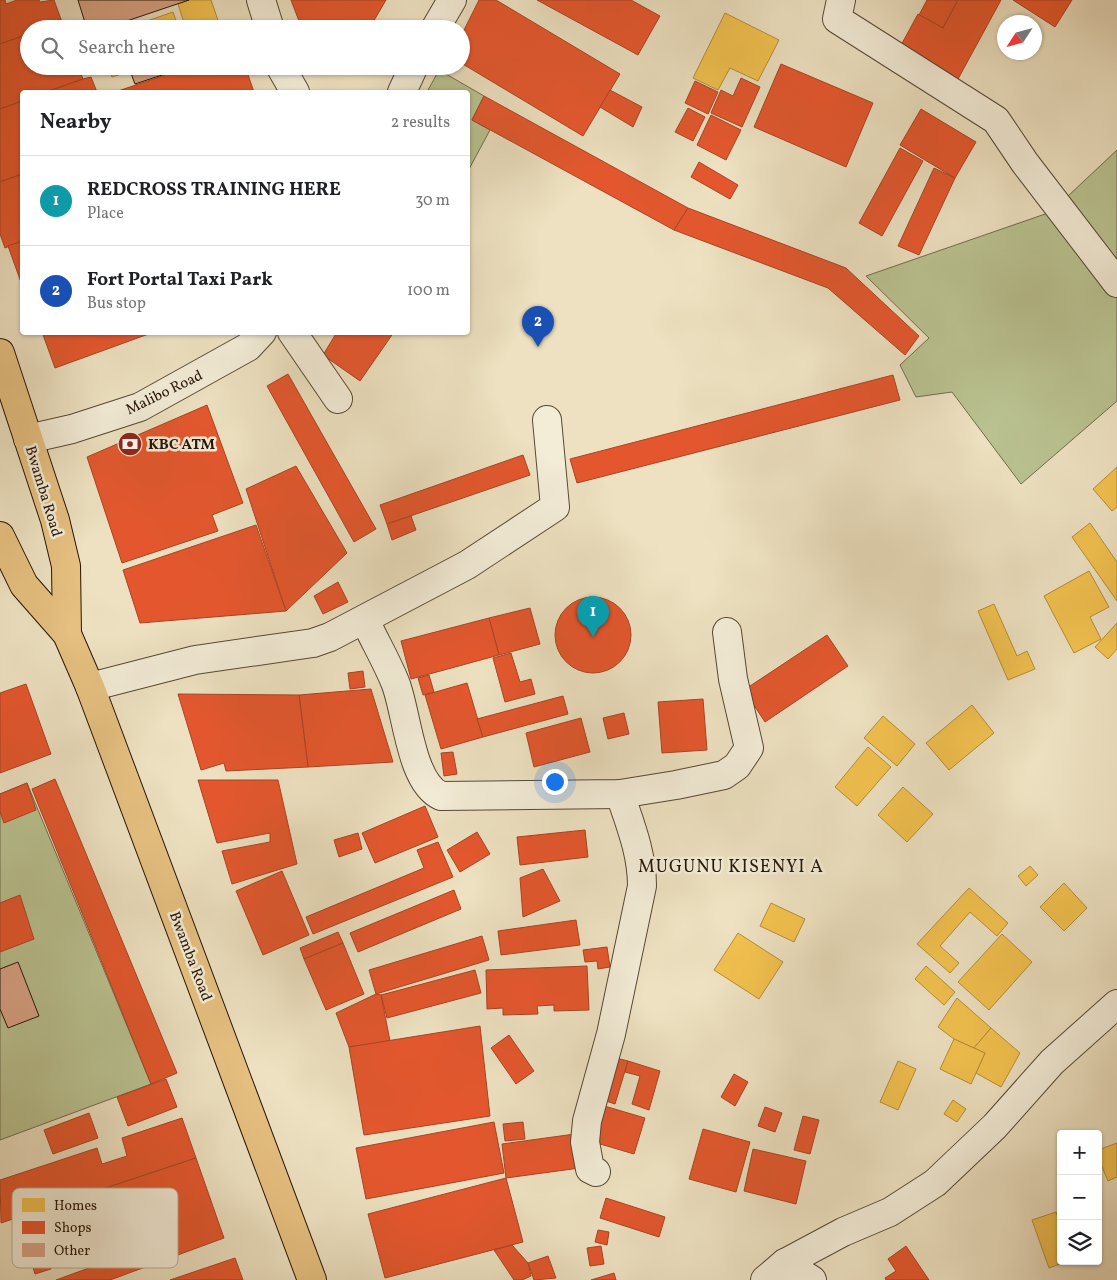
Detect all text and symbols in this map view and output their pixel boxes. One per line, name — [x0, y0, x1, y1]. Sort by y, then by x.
north arrow — [997, 15, 1042, 60]
search box — [20, 20, 470, 75]
icon: search — [38, 34, 66, 62]
text: Search here — [78, 35, 175, 61]
text: Nearby — [40, 108, 111, 137]
text: 2 results — [391, 112, 450, 134]
text: REDCROSS TRAINING HERE — [87, 177, 341, 203]
text: 1 — [53, 190, 59, 212]
text: 30 m — [415, 190, 450, 212]
text: Place — [87, 203, 124, 225]
text: Fort Portal Taxi Park — [87, 267, 273, 293]
text: 2 — [52, 280, 60, 302]
text: 100 m — [407, 280, 450, 302]
text: Bus stop — [87, 293, 146, 315]
pin: 2 — [522, 306, 554, 347]
street label: Malibo Road — [123, 366, 207, 421]
bank icon: KBC ATM — [117, 431, 143, 457]
place label: KBC ATM — [148, 435, 215, 456]
street label: Bwamba Road — [19, 443, 66, 540]
pin: 1 — [577, 596, 609, 637]
your location — [542, 769, 568, 795]
district label: MUGUNU KISENYI A — [638, 855, 824, 880]
street label: Bwamba Road — [163, 909, 216, 1004]
map controls — [1057, 1130, 1102, 1265]
button: + — [1057, 1130, 1102, 1175]
button: − — [1057, 1175, 1102, 1220]
legend — [12, 1188, 178, 1268]
text: Homes — [54, 1197, 97, 1216]
text: Shops — [54, 1219, 92, 1238]
button: layers — [1057, 1220, 1102, 1265]
text: Other — [54, 1242, 90, 1261]

